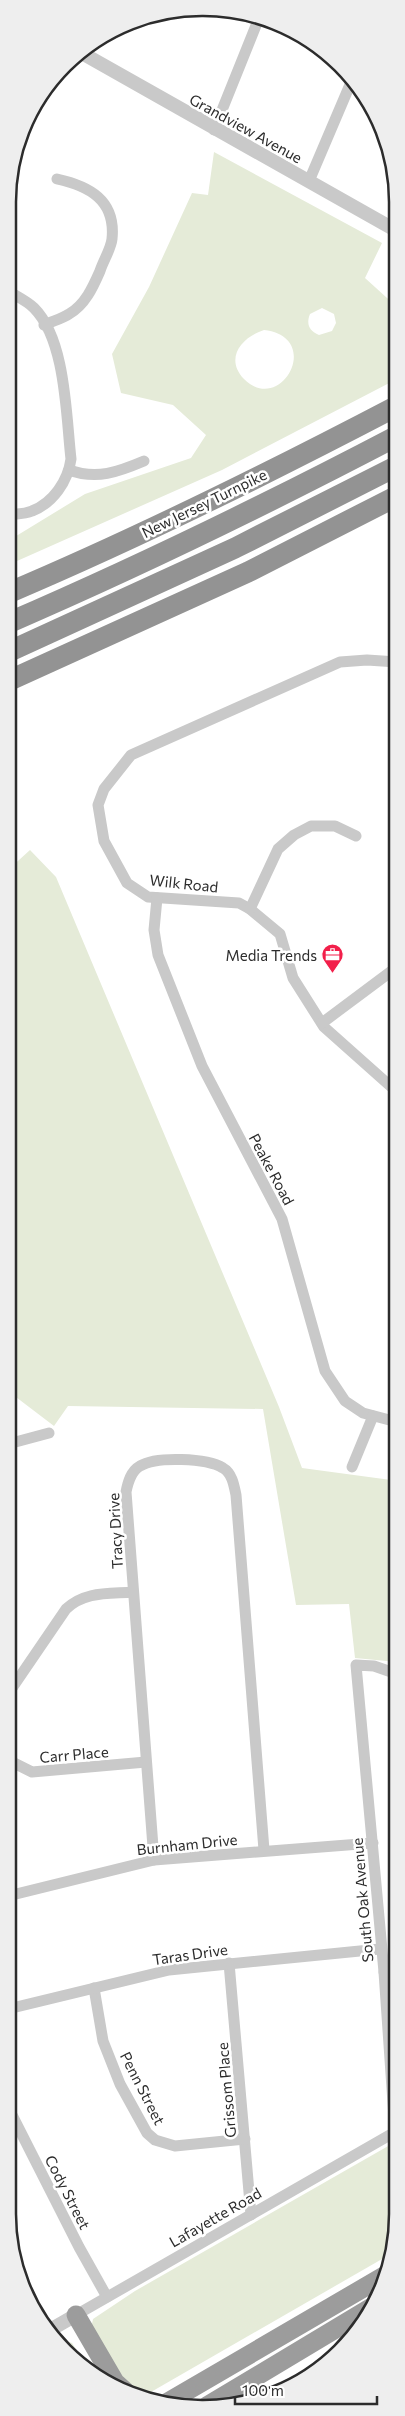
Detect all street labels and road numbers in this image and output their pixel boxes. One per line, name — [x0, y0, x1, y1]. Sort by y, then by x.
street label: Grandview Avenue — [186, 90, 306, 166]
street label: New Jersey Turnpike — [139, 465, 270, 541]
street label: Wilk Road — [149, 870, 219, 896]
street label: Peake Road — [246, 1130, 298, 1208]
street label: Tracy Drive — [104, 1492, 126, 1570]
street label: Carr Place — [39, 1742, 109, 1766]
street label: Burnham Drive — [136, 1830, 238, 1858]
street label: South Oak Avenue — [348, 1837, 376, 1963]
street label: Taras Drive — [151, 1940, 229, 1968]
street label: Grissom Place — [213, 2041, 239, 2139]
street label: Penn Street — [117, 2048, 169, 2128]
street label: Cody Street — [42, 2152, 94, 2232]
street label: Lafayette Road — [166, 2183, 264, 2251]

